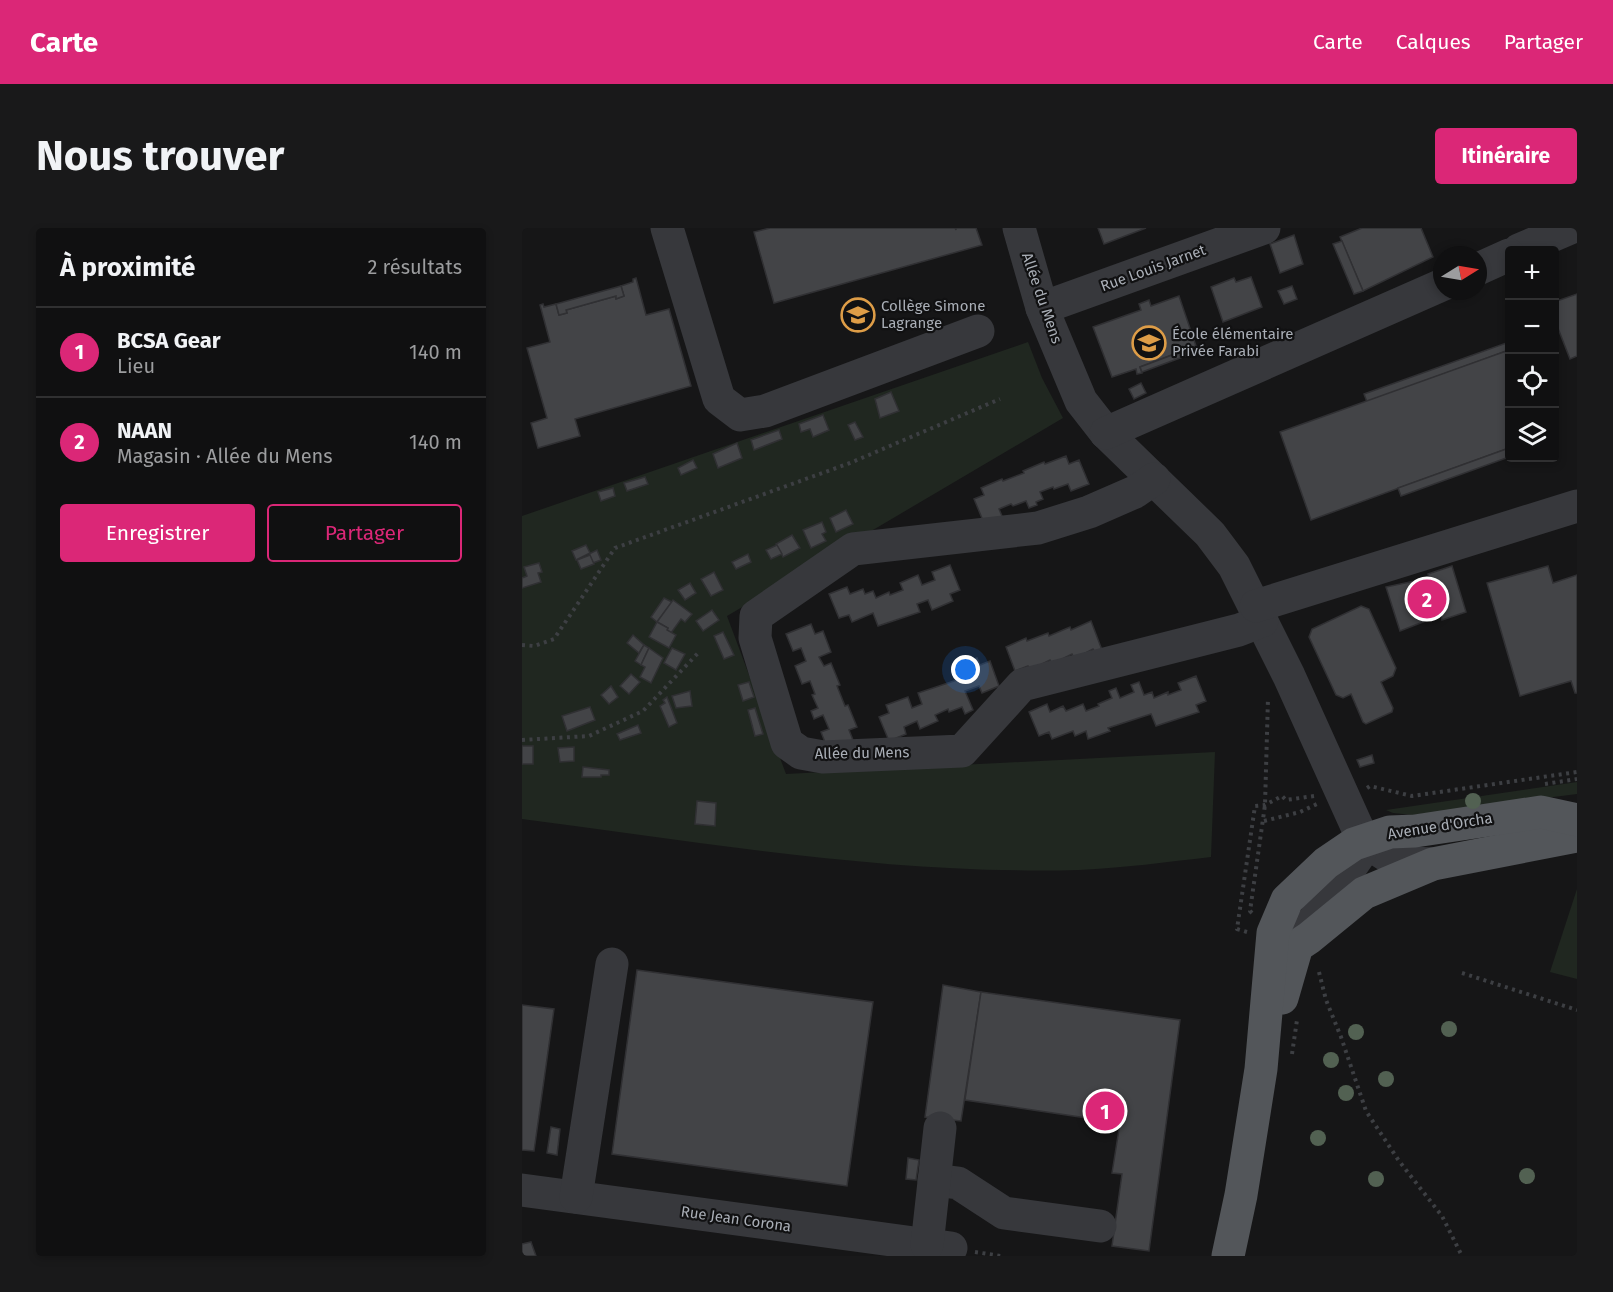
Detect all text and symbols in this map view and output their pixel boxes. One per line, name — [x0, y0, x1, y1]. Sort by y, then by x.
text: Carte — [30, 26, 98, 59]
text: Carte — [1313, 29, 1363, 55]
text: Calques — [1396, 29, 1471, 55]
text: Partager — [1504, 29, 1583, 55]
button: Itinéraire — [1435, 128, 1577, 184]
text: Nous trouver — [36, 131, 284, 181]
street label: Rue Louis Jarnet — [1098, 240, 1209, 295]
north arrow — [1433, 246, 1487, 300]
map controls — [1505, 246, 1559, 462]
button: + — [1505, 246, 1559, 300]
street label: Allée du Mens — [1018, 250, 1066, 346]
text: À proximité — [60, 252, 195, 283]
text: 2 résultats — [367, 255, 462, 279]
school or university icon: Collège Simone Lagrange — [840, 297, 876, 333]
place label: Collège Simone Lagrange — [881, 297, 985, 332]
button: − — [1505, 300, 1559, 354]
school or university icon: École élémentaire Privée Farabi — [1131, 325, 1167, 361]
place label: École élémentaire Privée Farabi — [1172, 325, 1294, 360]
text: BCSA Gear — [117, 327, 221, 354]
text: 1 — [75, 340, 84, 364]
text: 140 m — [409, 340, 462, 364]
text: Lieu — [117, 354, 155, 378]
button: locate — [1505, 354, 1559, 408]
button: layers — [1505, 408, 1559, 462]
text: NAAN — [117, 417, 172, 444]
text: 2 — [74, 430, 85, 454]
text: 140 m — [409, 430, 462, 454]
text: Magasin · Allée du Mens — [117, 444, 333, 468]
button: Enregistrer — [60, 504, 255, 562]
button: Partager — [267, 504, 462, 562]
pin: 2 — [1408, 576, 1446, 622]
your location — [951, 655, 980, 684]
street label: Allée du Mens — [814, 743, 910, 763]
street label: Avenue d'Orcha — [1386, 809, 1494, 843]
pin: 1 — [1086, 1088, 1124, 1134]
street label: Rue Jean Corona — [680, 1202, 792, 1236]

